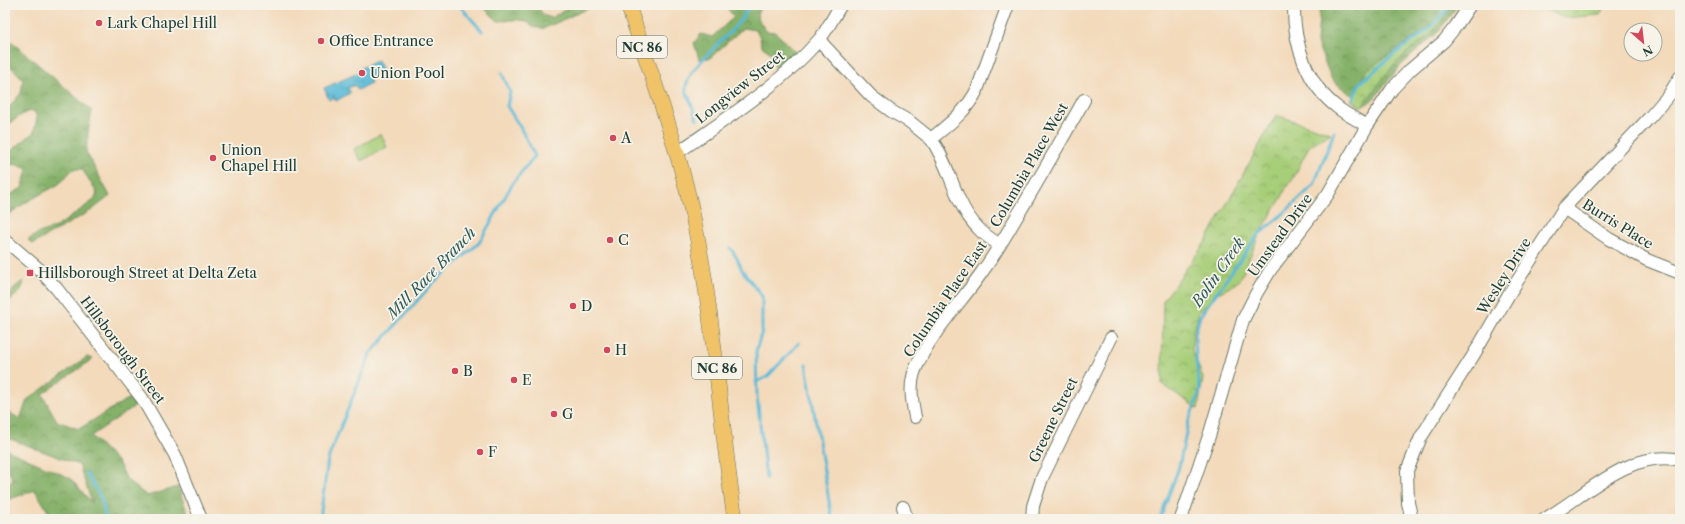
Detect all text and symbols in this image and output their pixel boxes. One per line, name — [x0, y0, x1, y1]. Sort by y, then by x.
place label: Lark Chapel Hill — [107, 14, 217, 32]
marker: Lark Chapel Hill — [94, 18, 104, 28]
north arrow — [1623, 22, 1663, 62]
place label: Office Entrance — [329, 32, 434, 50]
marker: Office Entrance — [316, 36, 326, 46]
road number: NC 86 — [617, 36, 667, 58]
text: N — [1640, 42, 1655, 59]
street label: Longview Street — [692, 47, 788, 127]
place label: Union Pool — [370, 64, 445, 82]
marker: Union Pool — [357, 68, 367, 78]
street label: Columbia Place West — [986, 99, 1072, 231]
place label: A — [620, 129, 632, 147]
marker: A — [608, 133, 618, 143]
place label: Union Chapel Hill — [221, 141, 297, 175]
marker: Union Chapel Hill — [208, 153, 218, 163]
street label: Umstead Drive — [1244, 190, 1316, 280]
street label: Burris Place — [1579, 195, 1657, 253]
water label: Mill Race Branch — [381, 223, 479, 324]
place label: C — [618, 231, 629, 249]
water label: Bolin Creek — [1187, 234, 1249, 311]
street label: Wesley Drive — [1473, 234, 1535, 319]
marker: C — [605, 235, 615, 245]
street label: Columbia Place East — [899, 237, 991, 361]
place label: Hillsborough Street at Delta Zeta — [38, 264, 257, 282]
marker: Hillsborough Street at Delta Zeta — [25, 268, 35, 278]
street label: Hillsborough Street — [77, 293, 169, 407]
place label: D — [581, 297, 592, 315]
marker: D — [568, 301, 578, 311]
place label: H — [615, 341, 627, 359]
marker: H — [602, 345, 612, 355]
road number: NC 86 — [692, 357, 742, 379]
place label: B — [463, 362, 473, 380]
marker: B — [450, 366, 460, 376]
place label: E — [522, 371, 532, 389]
street label: Greene Street — [1025, 374, 1081, 466]
marker: E — [509, 375, 519, 385]
place label: G — [562, 405, 573, 423]
marker: G — [549, 409, 559, 419]
place label: F — [488, 443, 497, 461]
marker: F — [475, 447, 485, 457]

